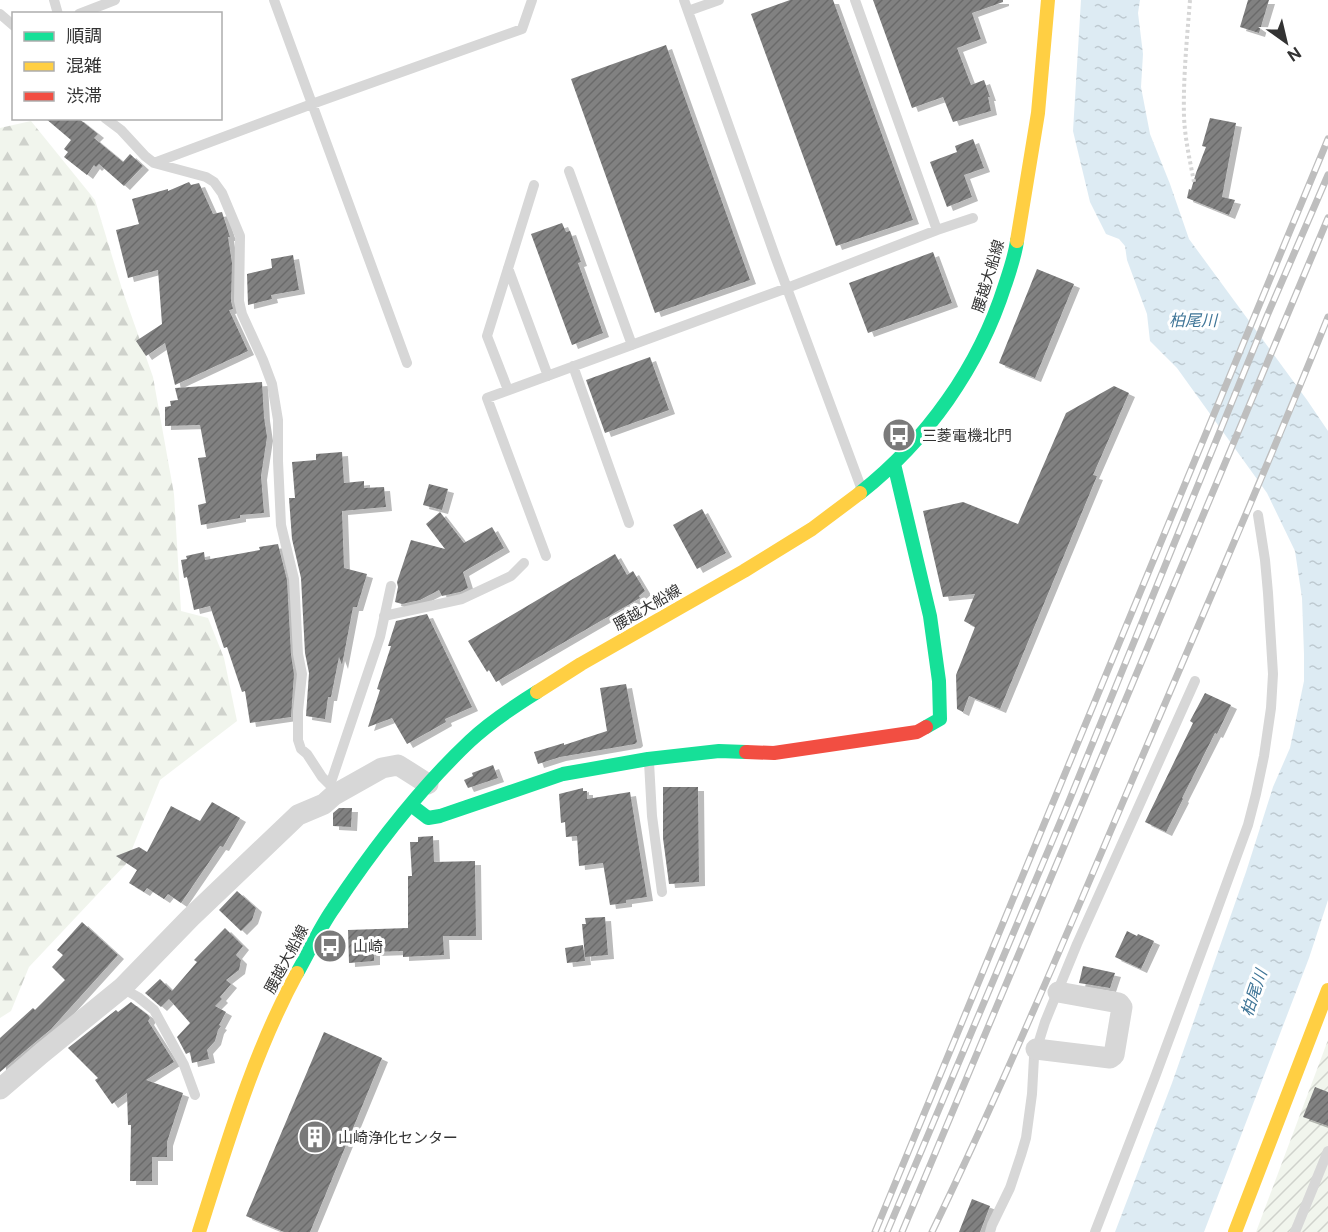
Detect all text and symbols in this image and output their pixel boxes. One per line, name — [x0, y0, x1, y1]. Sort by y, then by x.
legend — [12, 12, 222, 120]
north arrow — [1256, 12, 1316, 72]
text: 順調 — [66, 25, 102, 46]
text: N — [1284, 43, 1305, 65]
text: 混雑 — [66, 55, 102, 76]
text: 渋滞 — [66, 85, 102, 106]
street label: 腰越大船線 — [969, 238, 1007, 314]
water label: 柏尾川 — [1169, 311, 1219, 330]
bus stop icon: 三菱電機北門 — [881, 417, 917, 453]
place label: 三菱電機北門 — [922, 427, 1012, 444]
street label: 腰越大船線 — [610, 581, 684, 633]
street label: 腰越大船線 — [261, 922, 311, 996]
bus stop icon: 山崎 — [312, 928, 348, 964]
place label: 山崎 — [353, 938, 383, 955]
water label: 柏尾川 — [1237, 965, 1271, 1019]
building icon: 山崎浄化センター — [297, 1119, 333, 1155]
place label: 山崎浄化センター — [338, 1129, 458, 1146]

